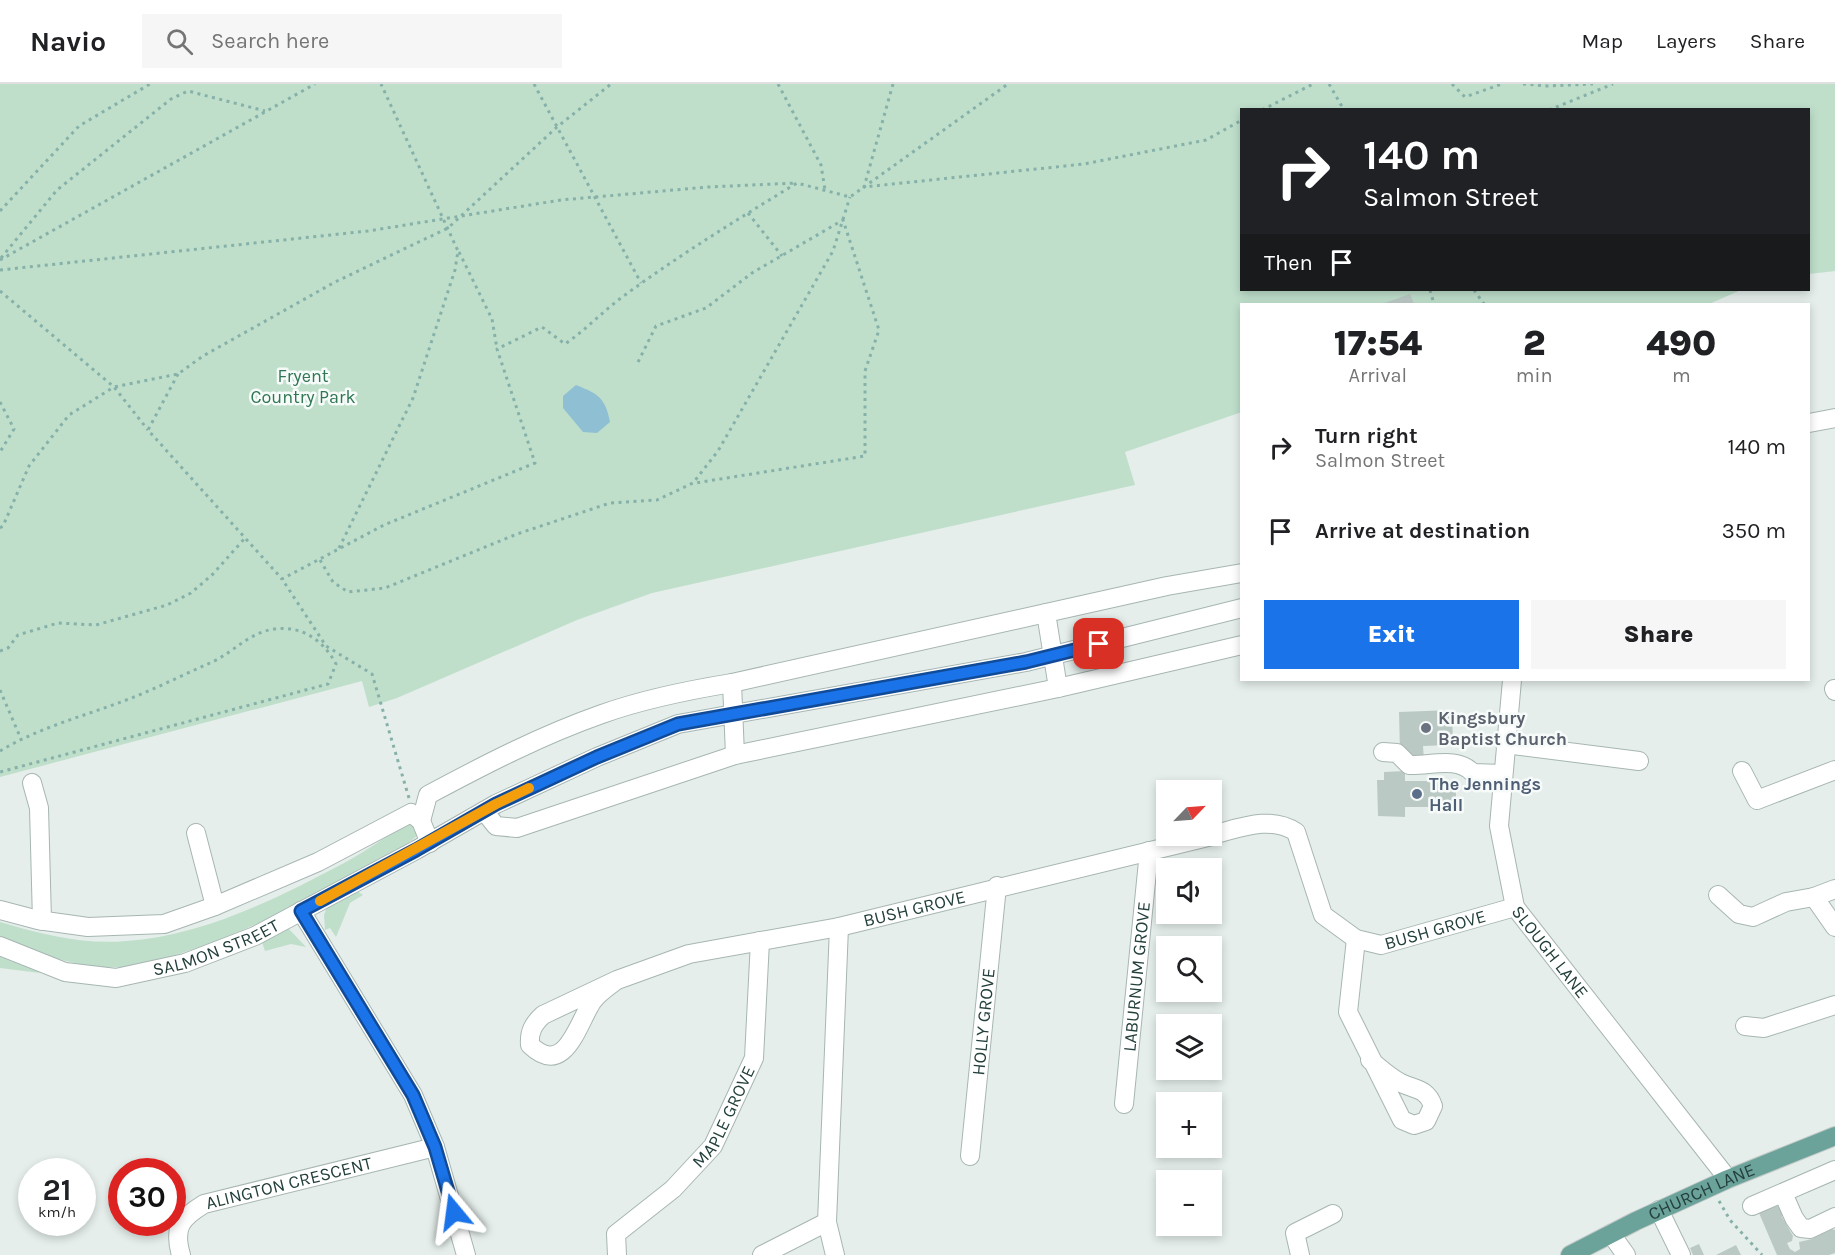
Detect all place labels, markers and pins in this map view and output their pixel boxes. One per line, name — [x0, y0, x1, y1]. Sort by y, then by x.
pin — [1073, 618, 1124, 669]
place label: Kingsbury Baptist Church — [1438, 707, 1567, 750]
marker: Kingsbury Baptist Church — [1419, 721, 1433, 735]
place label: The Jennings Hall — [1429, 773, 1541, 816]
marker: The Jennings Hall — [1410, 787, 1424, 801]

